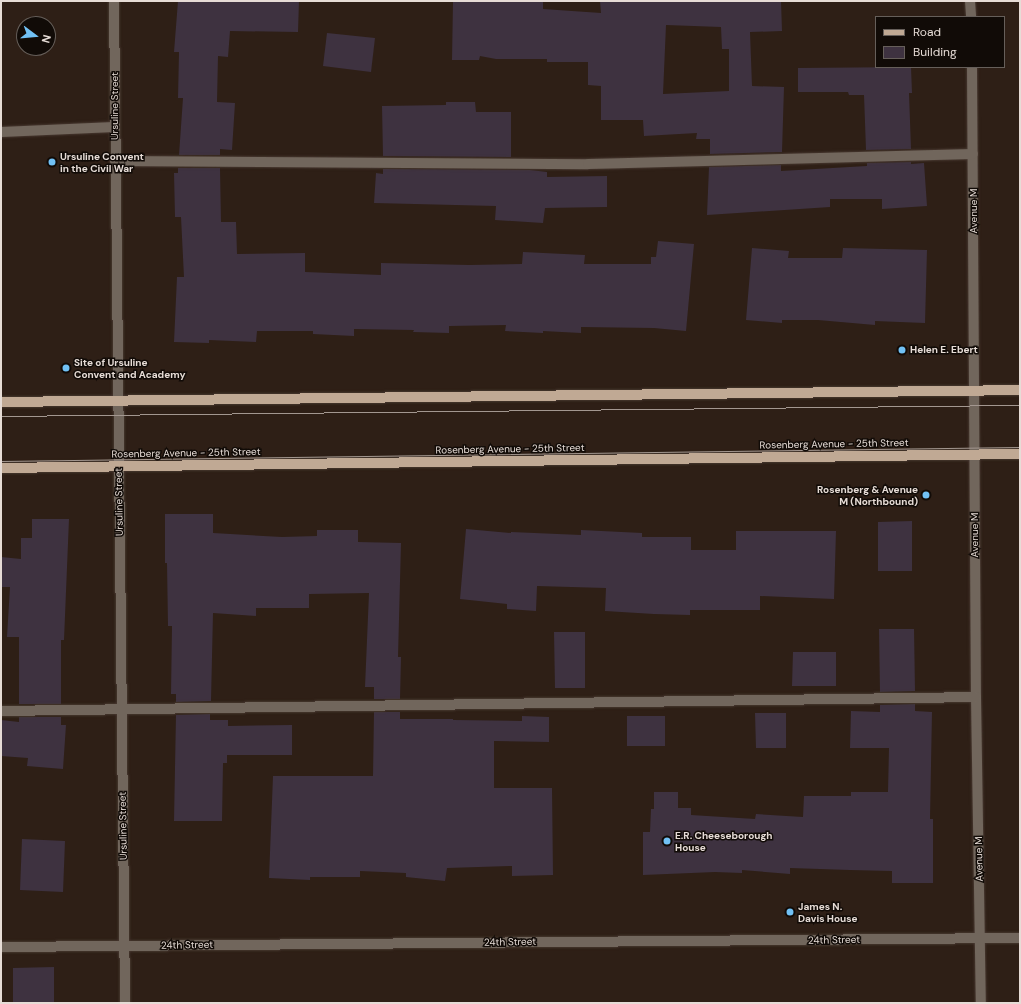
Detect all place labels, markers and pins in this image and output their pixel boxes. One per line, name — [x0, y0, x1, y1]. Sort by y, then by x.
place label: Ursuline Convent in the Civil War — [60, 150, 144, 174]
marker: Ursuline Convent in the Civil War — [47, 157, 57, 167]
place label: Helen E. Ebert — [910, 344, 978, 356]
marker: Helen E. Ebert — [897, 345, 907, 355]
place label: Site of Ursuline Convent and Academy — [74, 356, 185, 380]
marker: Site of Ursuline Convent and Academy — [61, 363, 71, 373]
place label: Rosenberg & Avenue M (Northbound) — [817, 483, 918, 506]
marker: Rosenberg & Avenue M (Northbound) — [921, 490, 931, 500]
place label: E.R. Cheeseborough House — [675, 829, 773, 852]
marker: E.R. Cheeseborough House — [662, 836, 672, 846]
place label: James N. Davis House — [798, 900, 858, 924]
marker: James N. Davis House — [785, 907, 795, 917]

